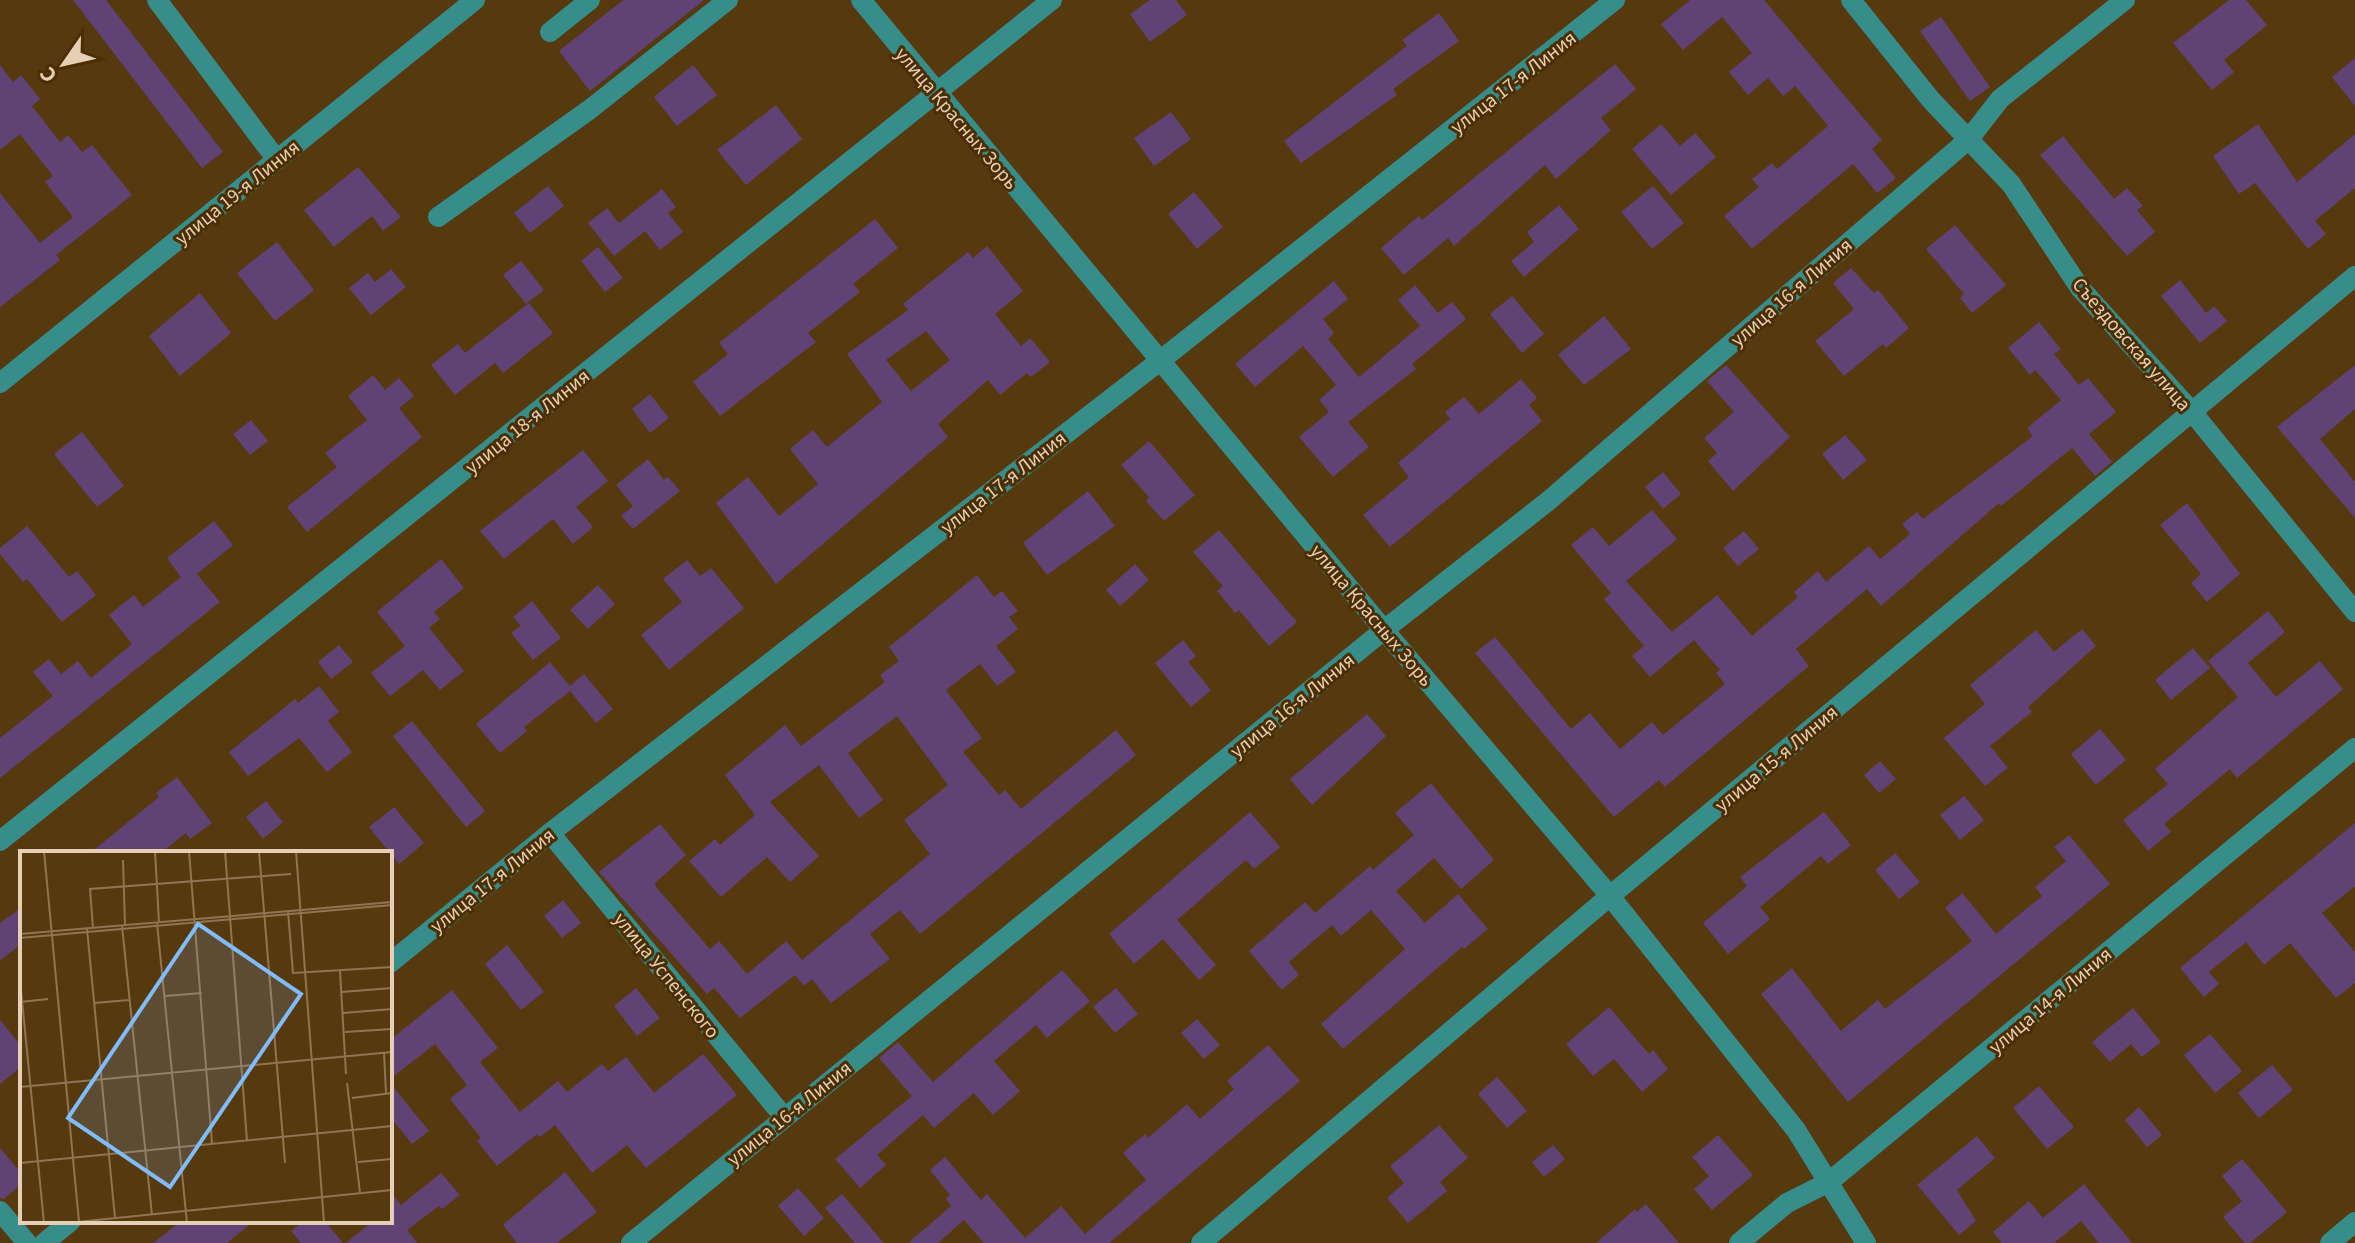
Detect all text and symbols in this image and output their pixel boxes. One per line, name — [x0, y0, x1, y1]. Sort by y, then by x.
north arrow — [24, 24, 104, 104]
street label: улица 17-я Линия — [1445, 25, 1583, 141]
street label: улица Красных Зорь — [888, 41, 1024, 196]
text: С — [31, 60, 65, 89]
street label: улица 19-я Линия — [169, 134, 306, 252]
street label: улица 16-я Линия — [1725, 232, 1859, 354]
street label: Съездовская улица — [2065, 272, 2197, 418]
street label: улица 18-я Линия — [459, 363, 596, 481]
street label: улица 17-я Линия — [935, 425, 1073, 541]
street label: улица Красных Зорь — [1303, 538, 1439, 693]
street label: улица 16-я Линия — [1224, 647, 1361, 765]
street label: улица 15-я Линия — [1709, 699, 1844, 819]
street label: улица 17-я Линия — [424, 822, 561, 940]
inset map — [20, 851, 392, 1223]
street label: улица Успенского — [607, 907, 726, 1045]
street label: улица 14-я Линия — [1983, 941, 2118, 1061]
street label: улица 16-я Линия — [721, 1055, 858, 1173]

